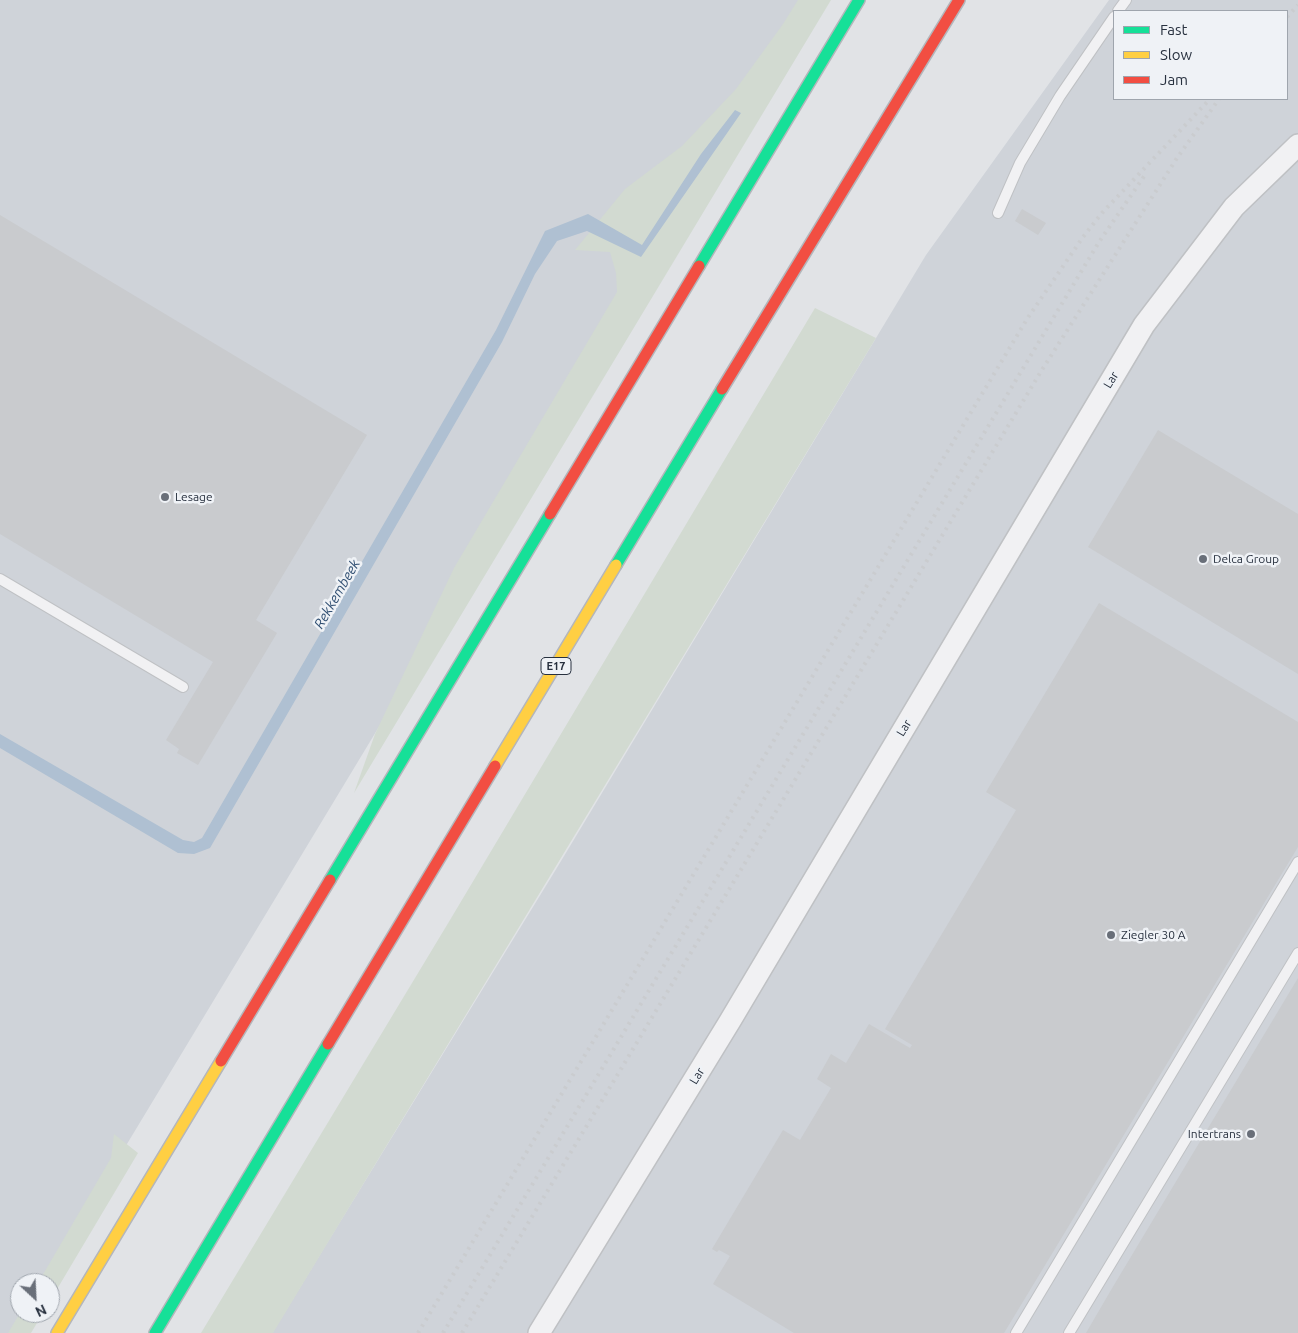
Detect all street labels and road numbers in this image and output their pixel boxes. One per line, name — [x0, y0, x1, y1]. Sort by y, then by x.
street label: Lar — [1100, 369, 1122, 391]
road number: E17 — [541, 658, 571, 674]
street label: Lar — [893, 717, 915, 739]
street label: Lar — [686, 1065, 708, 1087]

